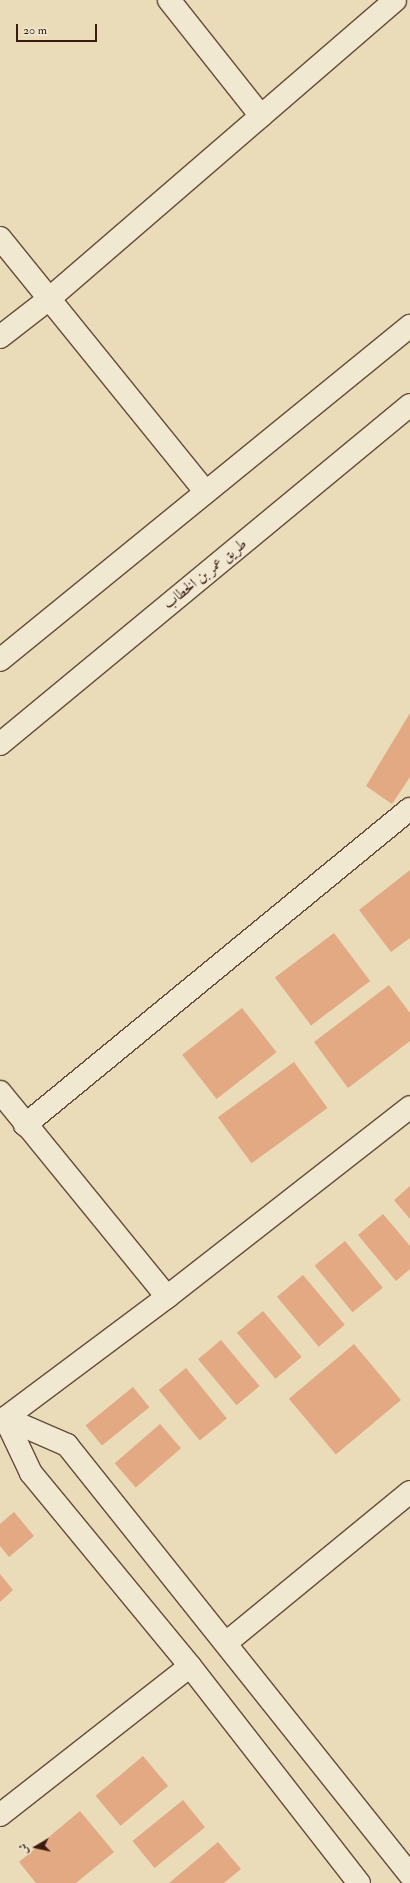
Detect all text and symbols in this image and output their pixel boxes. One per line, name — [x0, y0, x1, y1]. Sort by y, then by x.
scale bar — [18, 16, 99, 42]
text: 20 m — [23, 23, 47, 38]
street label: طريق عمر بن الخطاب — [160, 535, 250, 613]
north arrow — [16, 1827, 56, 1867]
text: ش — [16, 1843, 31, 1855]

